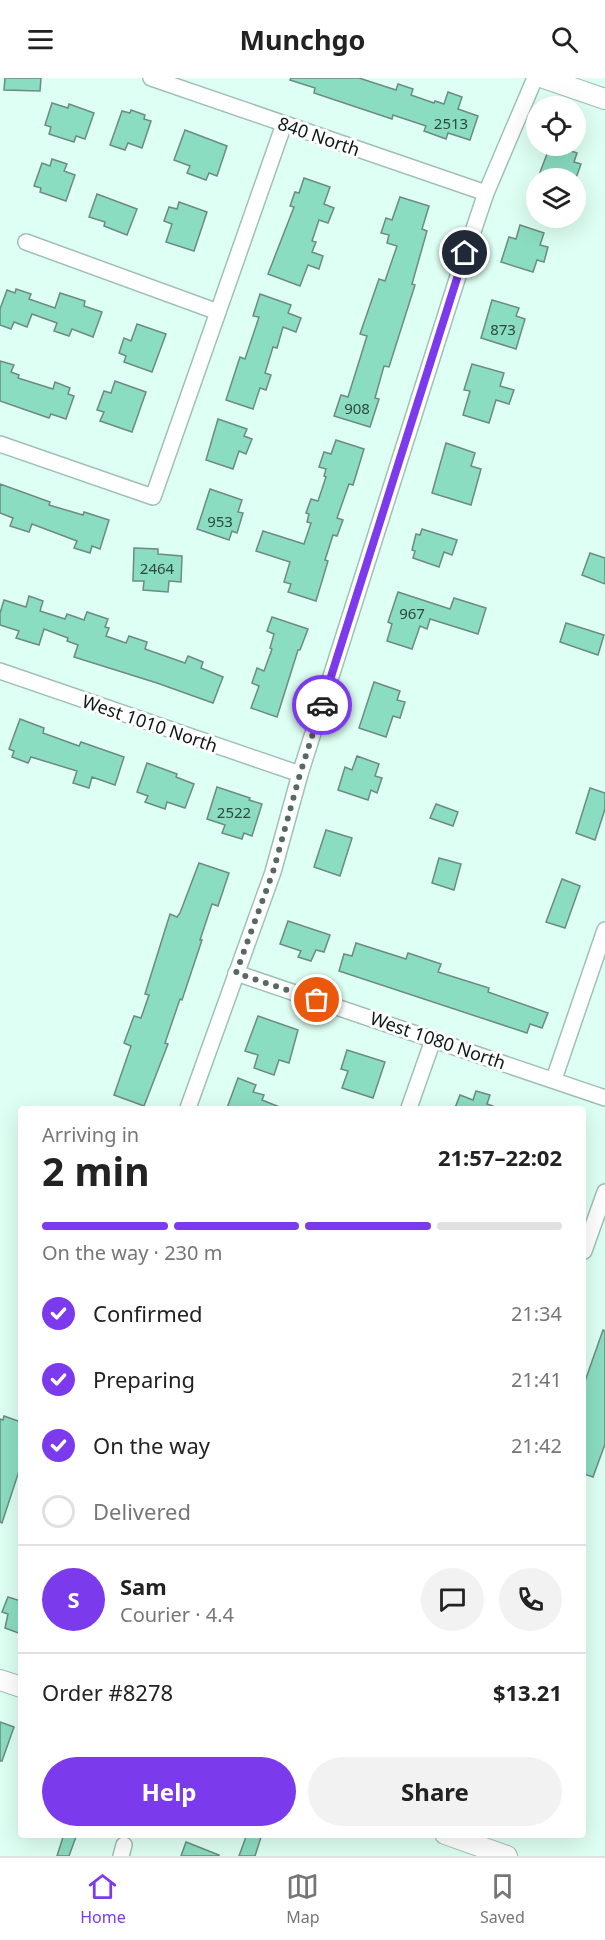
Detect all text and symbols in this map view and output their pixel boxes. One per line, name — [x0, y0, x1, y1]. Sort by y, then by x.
text: Munchgo — [240, 21, 365, 58]
icon: menu — [24, 23, 57, 56]
icon: search — [548, 23, 581, 56]
map controls — [526, 96, 586, 228]
button: locate — [526, 96, 586, 156]
street label: 840 North — [275, 111, 363, 161]
house number: 2513 — [434, 113, 468, 133]
button: layers — [526, 168, 586, 228]
pin — [439, 227, 490, 278]
icon: home — [448, 236, 481, 269]
house number: 873 — [490, 319, 516, 339]
house number: 908 — [344, 398, 370, 418]
house number: 953 — [207, 511, 233, 531]
house number: 2464 — [140, 558, 175, 578]
house number: 967 — [399, 603, 425, 623]
courier — [292, 675, 352, 735]
street label: West 1010 North — [79, 689, 221, 757]
icon: car — [306, 689, 339, 722]
house number: 2522 — [217, 802, 251, 822]
pin — [291, 974, 342, 1025]
icon: bag — [300, 983, 333, 1016]
street label: West 1080 North — [367, 1006, 509, 1074]
text: Arriving in — [42, 1121, 139, 1148]
text: 21:57–22:02 — [438, 1142, 562, 1172]
text: 2 min — [42, 1144, 149, 1197]
text: On the way · 230 m — [42, 1239, 222, 1266]
icon: check — [42, 1297, 75, 1330]
text: Confirmed — [93, 1298, 203, 1328]
text: 21:34 — [511, 1300, 562, 1327]
icon: check — [42, 1363, 75, 1396]
text: Preparing — [93, 1364, 195, 1394]
text: 21:41 — [511, 1366, 562, 1393]
icon: check — [42, 1429, 75, 1462]
text: On the way — [93, 1430, 210, 1460]
text: 21:42 — [511, 1432, 562, 1459]
text: Delivered — [93, 1496, 191, 1526]
button: chat — [421, 1568, 484, 1631]
button: phone — [499, 1568, 562, 1631]
text: Sam — [120, 1571, 167, 1601]
text: S — [67, 1584, 80, 1614]
text: Courier · 4.4 — [120, 1601, 234, 1628]
text: Order #8278 — [42, 1677, 173, 1707]
text: $13.21 — [493, 1677, 562, 1707]
button: Help — [42, 1757, 296, 1826]
button: Share — [308, 1757, 562, 1826]
tab: Home — [80, 1870, 126, 1928]
tab: Map — [286, 1870, 320, 1928]
tab: Saved — [480, 1870, 525, 1928]

